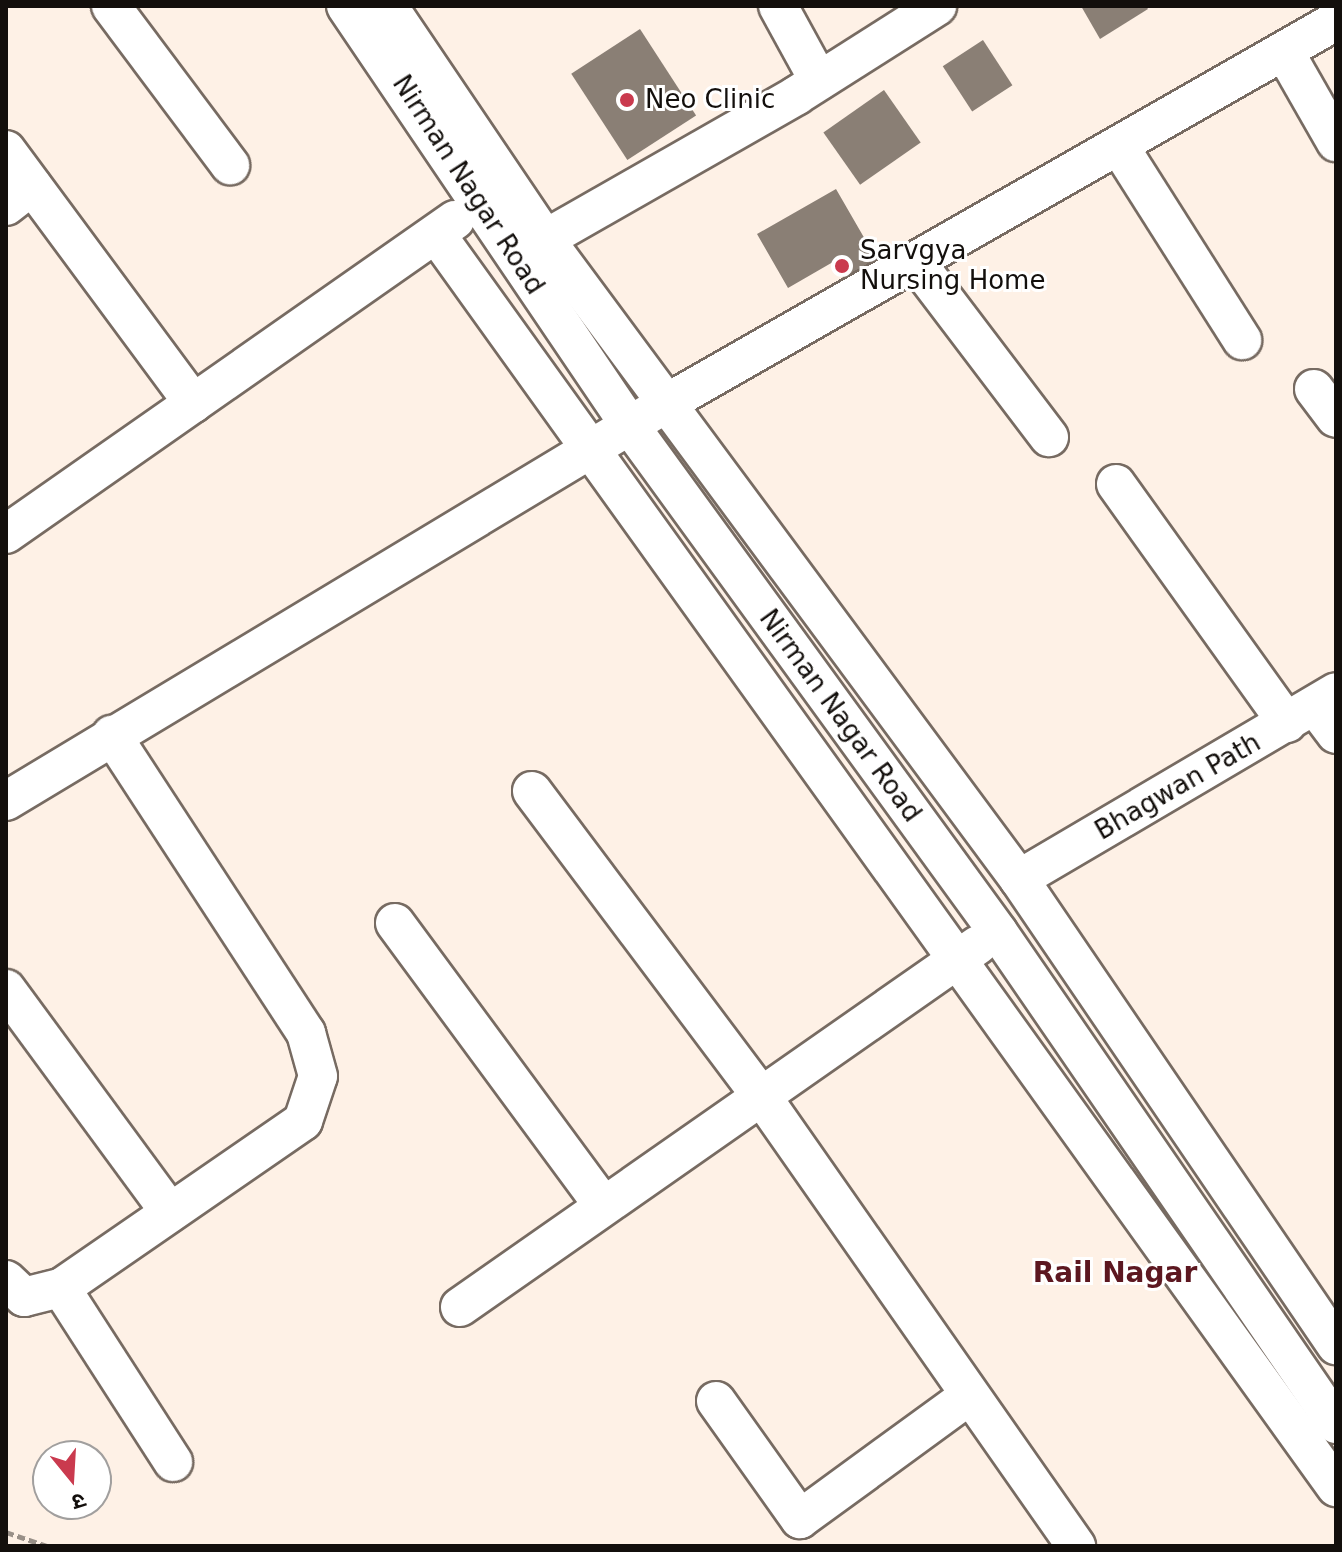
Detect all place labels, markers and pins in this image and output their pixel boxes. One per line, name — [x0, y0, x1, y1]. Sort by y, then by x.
place label: Neo Clinic — [645, 84, 775, 116]
marker: Neo Clinic — [616, 89, 638, 111]
place label: Sarvgya Nursing Home — [860, 235, 1045, 296]
marker: Sarvgya Nursing Home — [831, 255, 853, 277]

